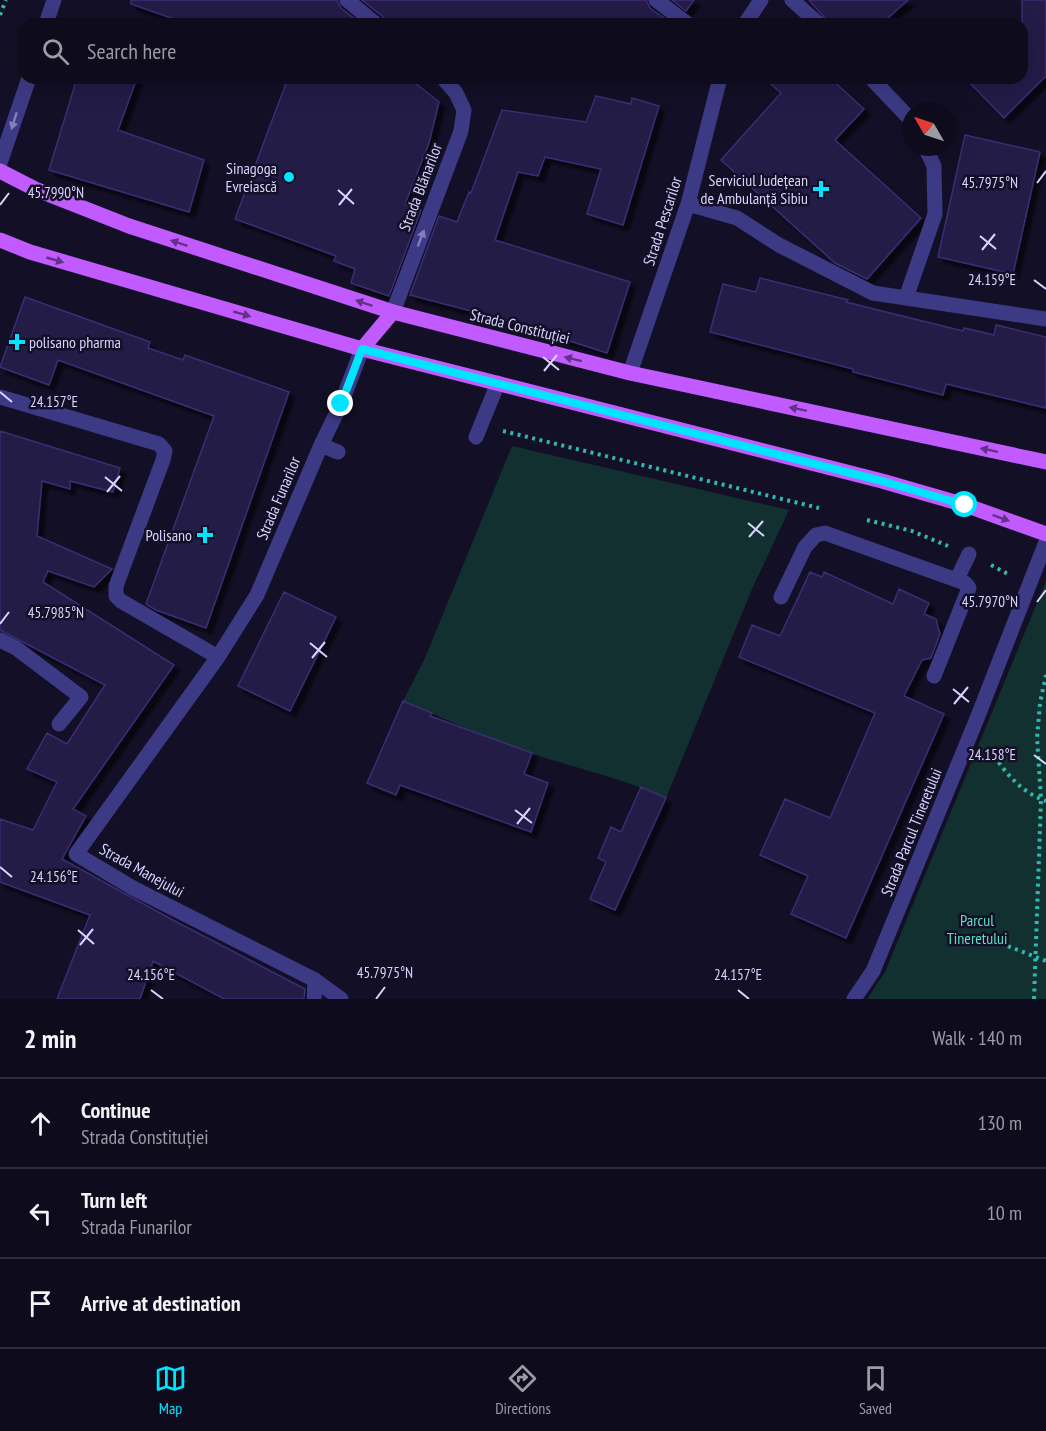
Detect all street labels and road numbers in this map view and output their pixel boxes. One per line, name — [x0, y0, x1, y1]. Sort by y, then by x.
street label: Strada Blănarilor — [394, 140, 446, 234]
street label: Strada Pescarilor — [638, 173, 686, 268]
street label: Strada Constituției — [468, 304, 572, 348]
street label: Strada Funarilor — [251, 453, 305, 543]
street label: Strada Parcul Tineretului — [876, 765, 946, 899]
street label: Strada Manejului — [96, 839, 188, 901]

